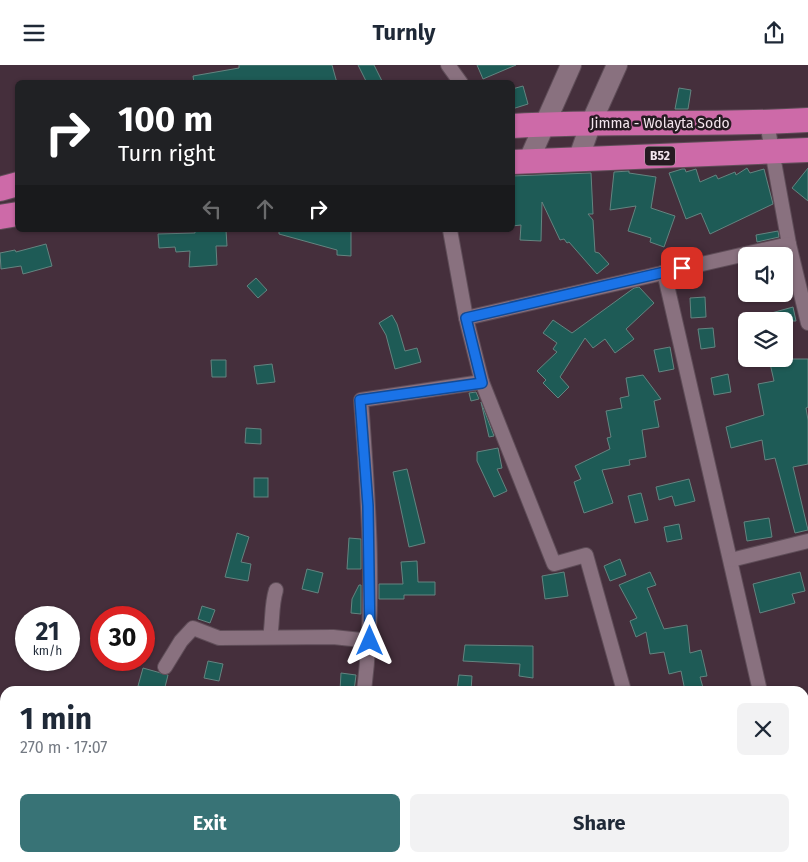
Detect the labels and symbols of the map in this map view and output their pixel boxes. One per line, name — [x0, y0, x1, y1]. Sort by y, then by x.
street label: Jimma - Wolayta Sodo — [590, 115, 730, 132]
road number: B52 — [645, 147, 675, 165]
pin — [661, 247, 703, 289]
speed limit sign: 30 — [90, 606, 155, 671]
position arrow — [343, 614, 395, 666]

